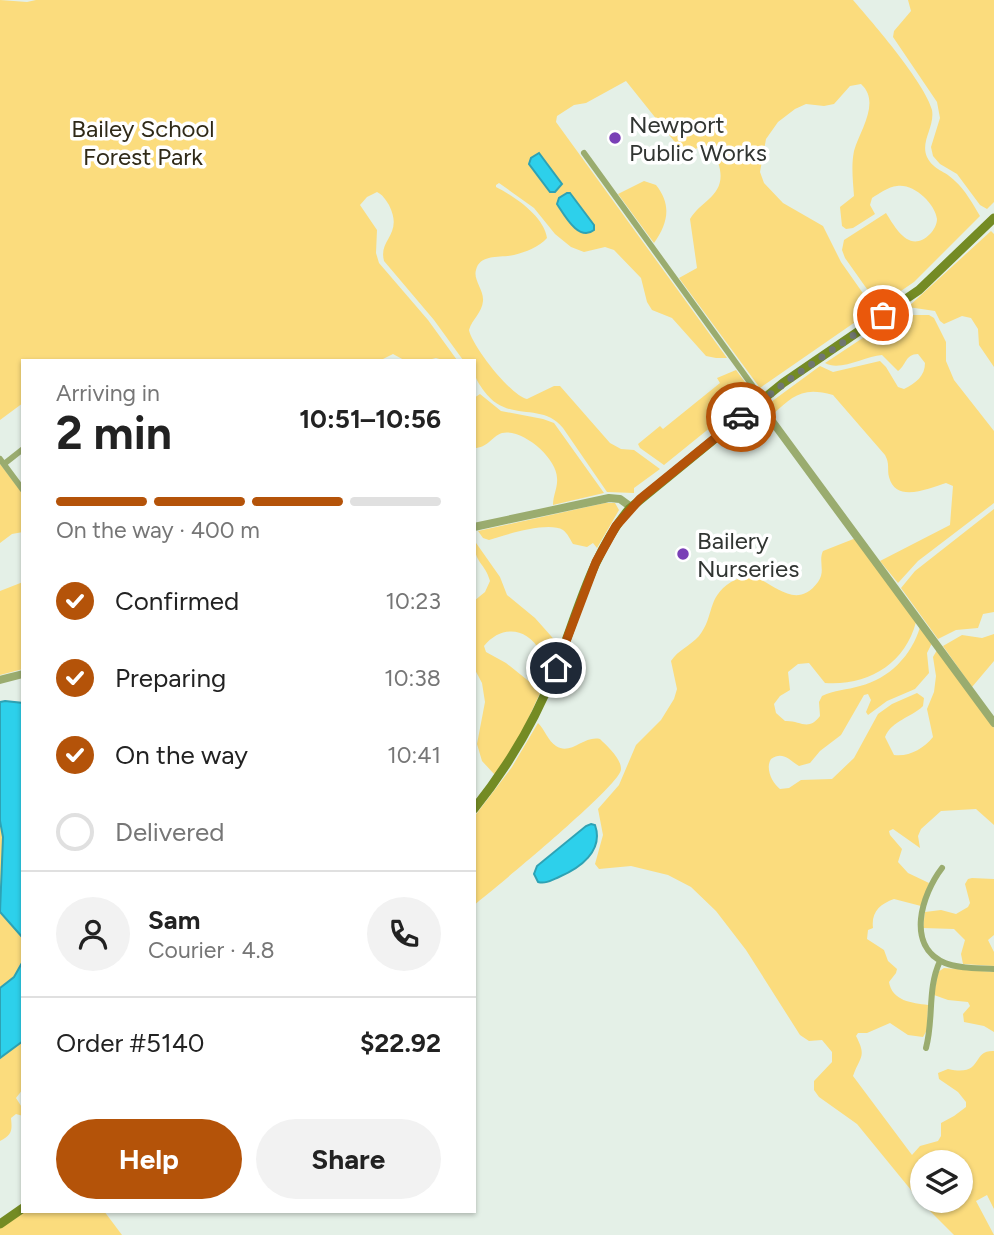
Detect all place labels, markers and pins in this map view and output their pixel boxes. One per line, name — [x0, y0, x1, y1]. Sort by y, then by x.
place label: Newport Public Works — [629, 110, 767, 167]
marker: Newport Public Works — [607, 130, 623, 146]
pin — [853, 285, 913, 345]
place label: Bailery Nurseries — [697, 526, 799, 583]
marker: Bailery Nurseries — [675, 546, 691, 562]
pin — [526, 638, 586, 698]

